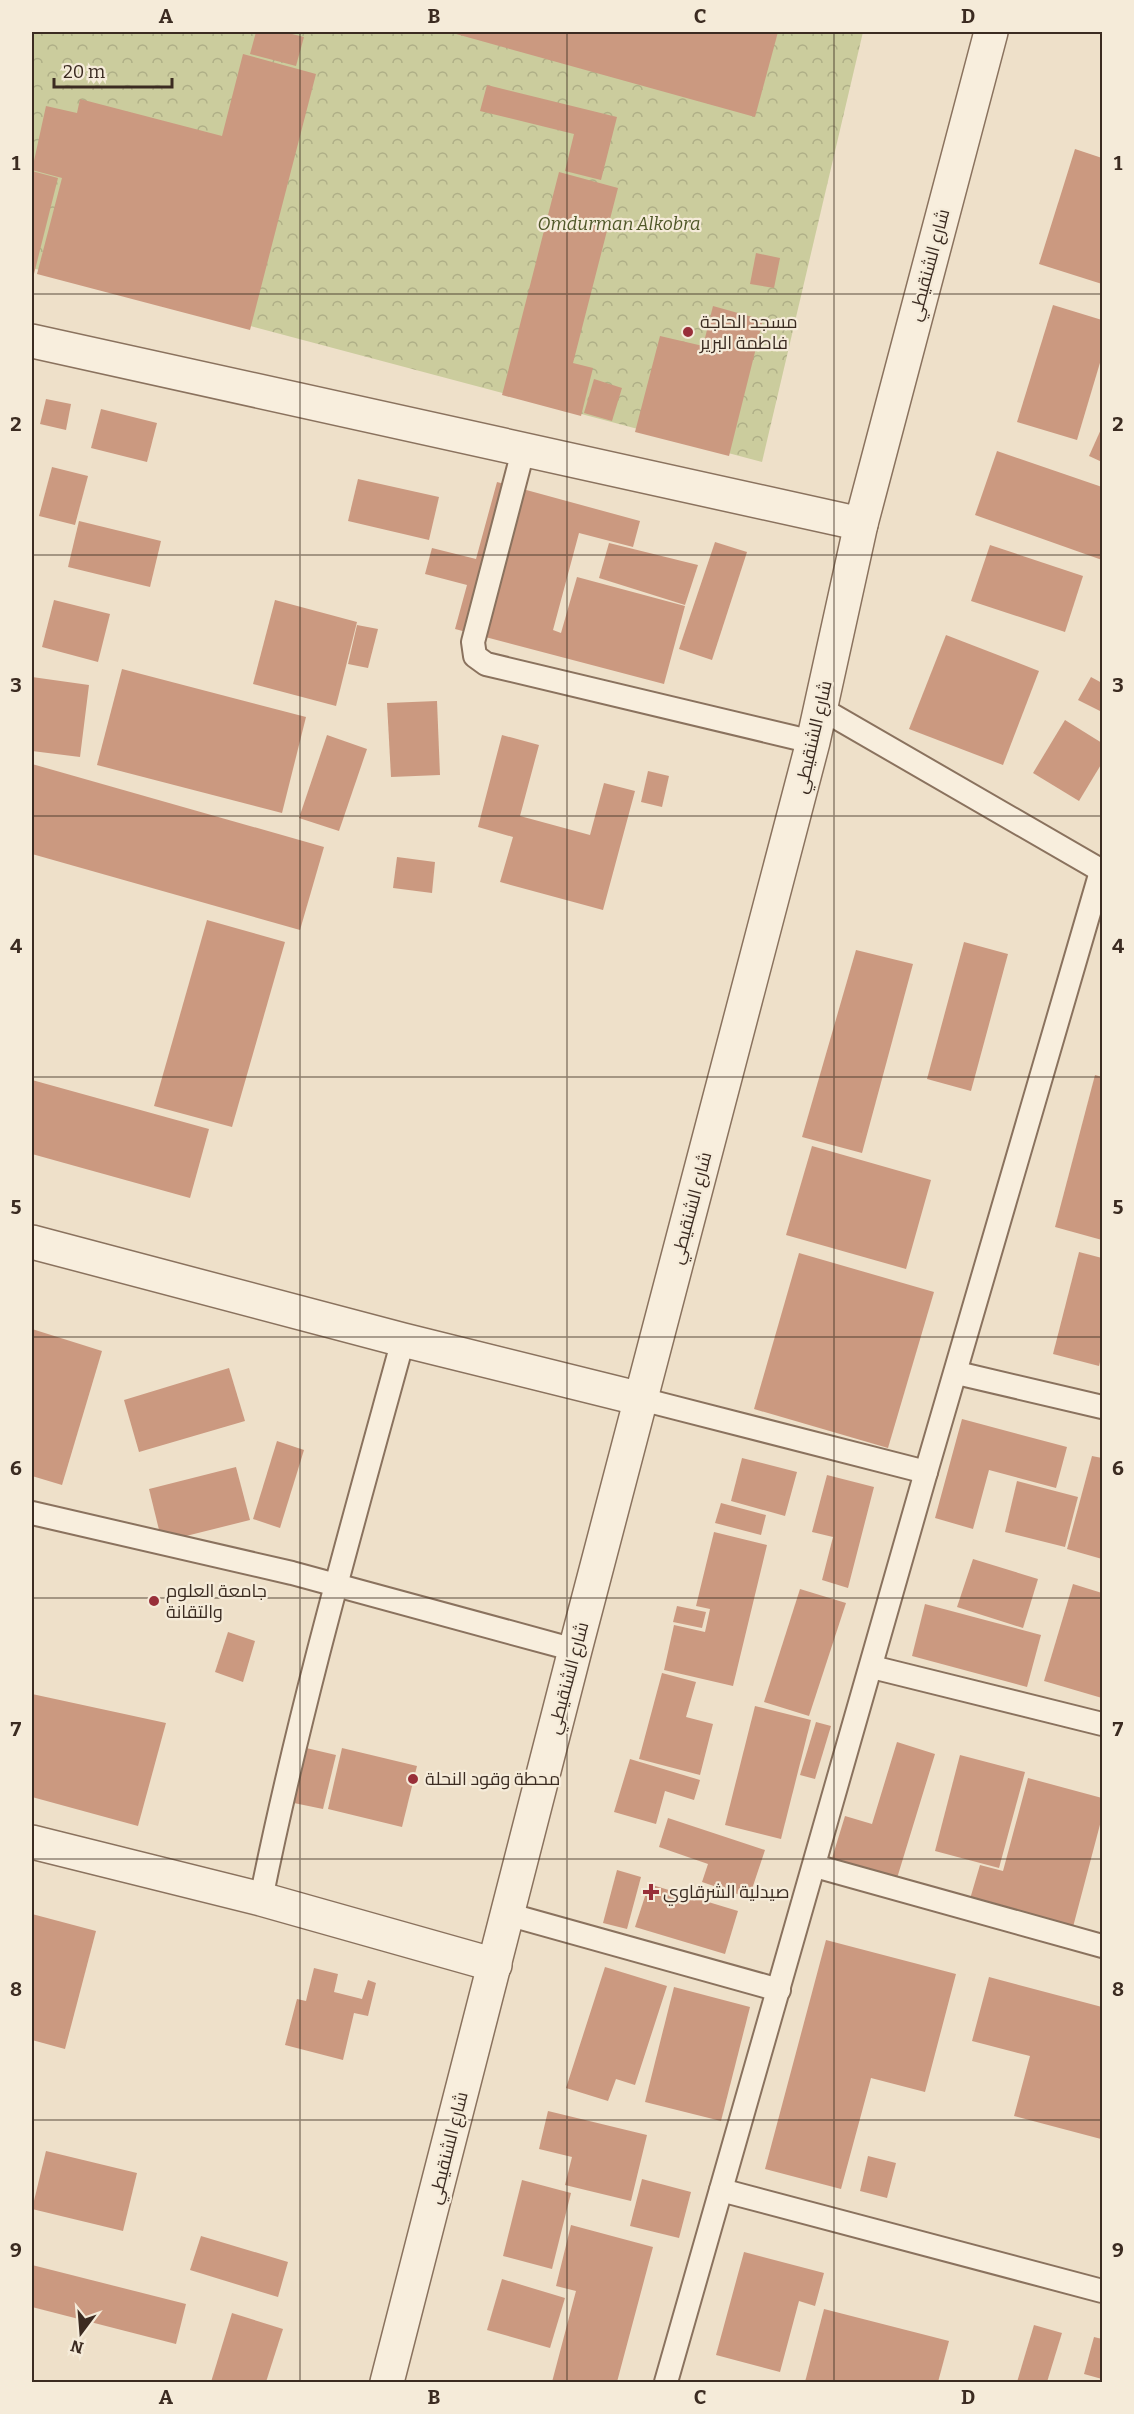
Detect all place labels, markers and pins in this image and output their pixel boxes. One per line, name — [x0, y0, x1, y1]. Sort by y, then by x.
place label: مسجد الحاجة فاطمة البرير — [699, 311, 797, 354]
marker: مسجد الحاجة فاطمة البرير — [681, 325, 695, 339]
place label: جامعة العلوم والتقانة — [166, 1580, 267, 1623]
marker: جامعة العلوم والتقانة — [147, 1594, 161, 1608]
place label: محطة وقود النحلة — [425, 1768, 560, 1790]
marker: محطة وقود النحلة — [406, 1772, 420, 1786]
place label: صيدلية الشرقاوي — [663, 1881, 789, 1906]
marker: صيدلية الشرقاوي — [644, 1885, 658, 1899]

